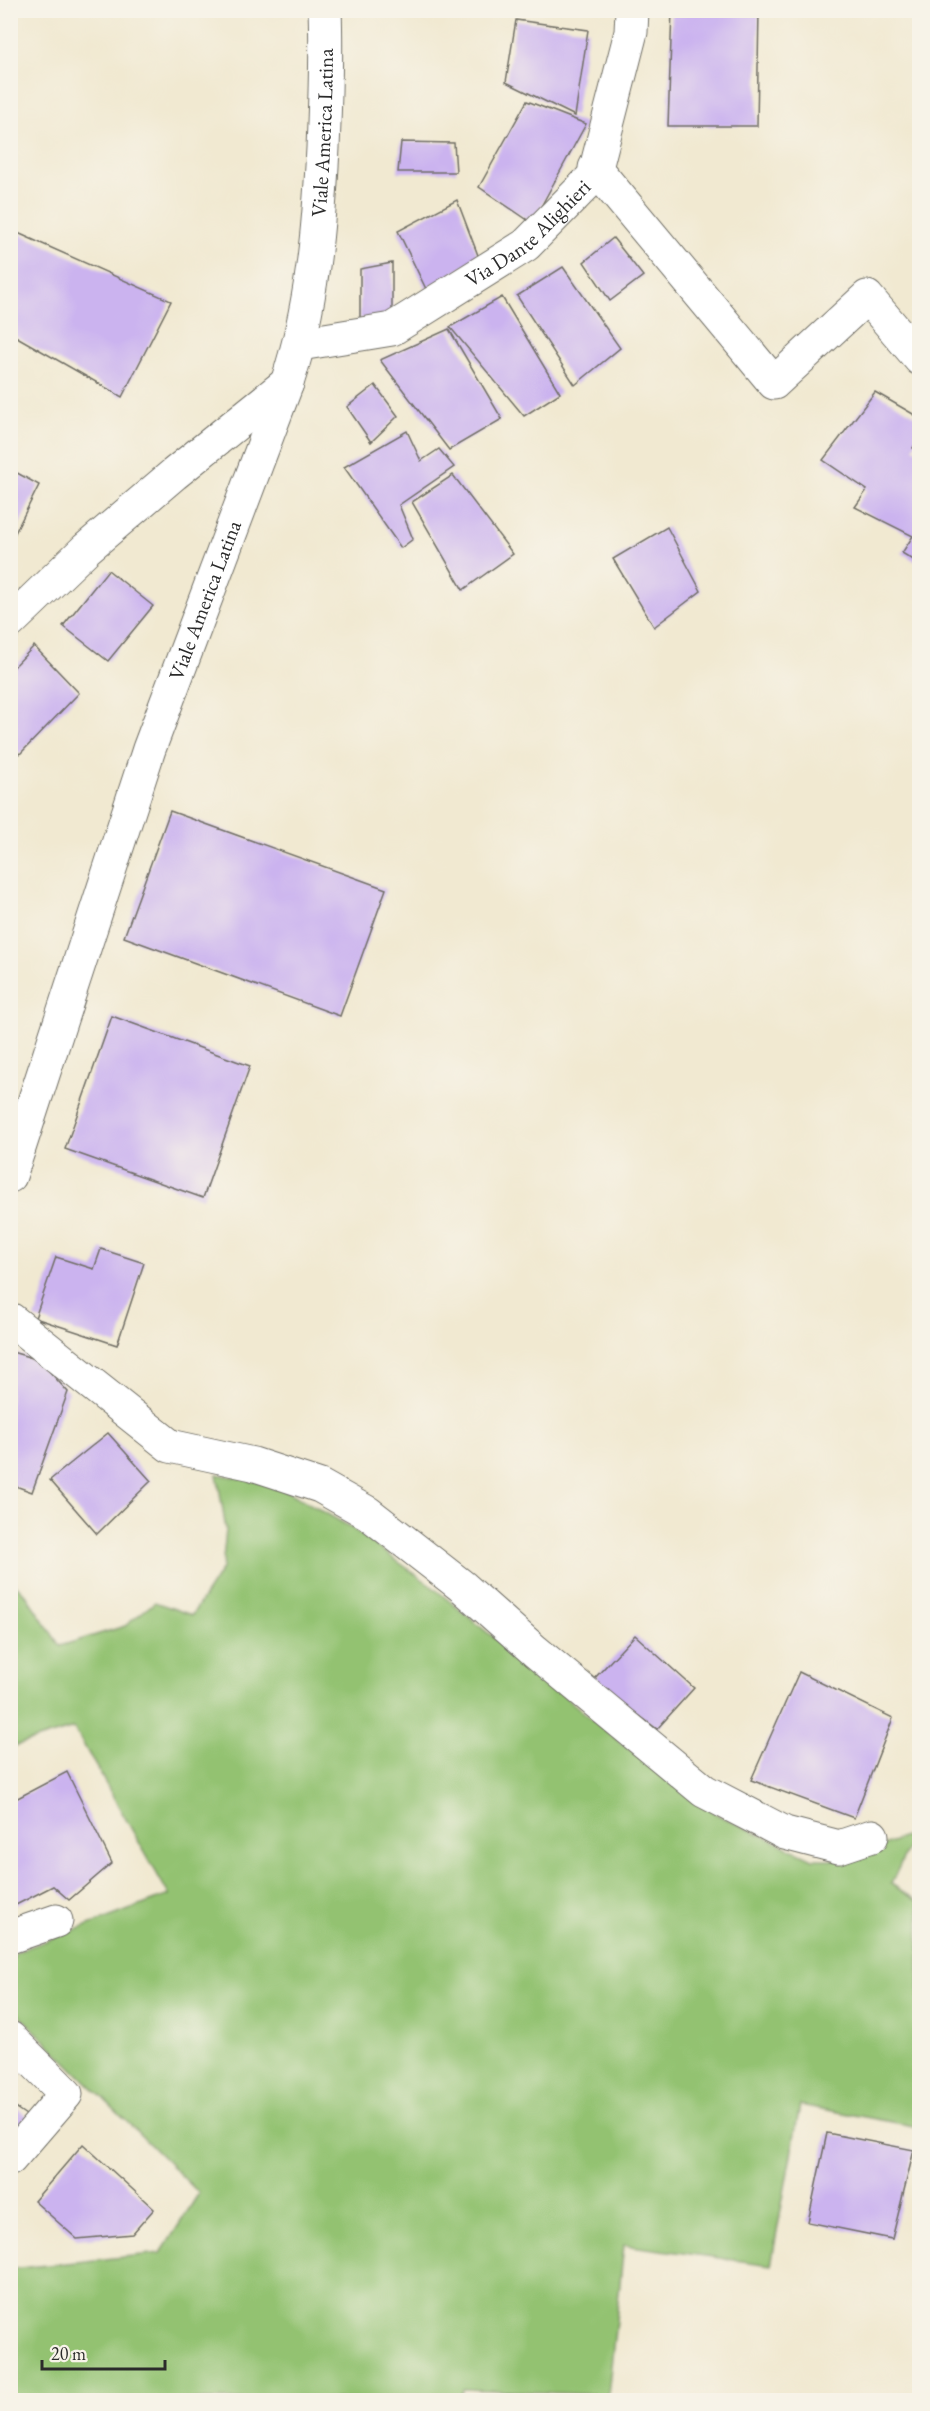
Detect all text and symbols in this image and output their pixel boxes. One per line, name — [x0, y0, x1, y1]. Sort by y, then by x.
street label: Viale America Latina — [304, 48, 339, 218]
street label: Via Dante Alighieri — [460, 173, 596, 293]
street label: Viale America Latina — [162, 516, 247, 684]
scale bar — [42, 2333, 165, 2371]
text: 20 m — [51, 2342, 86, 2365]

